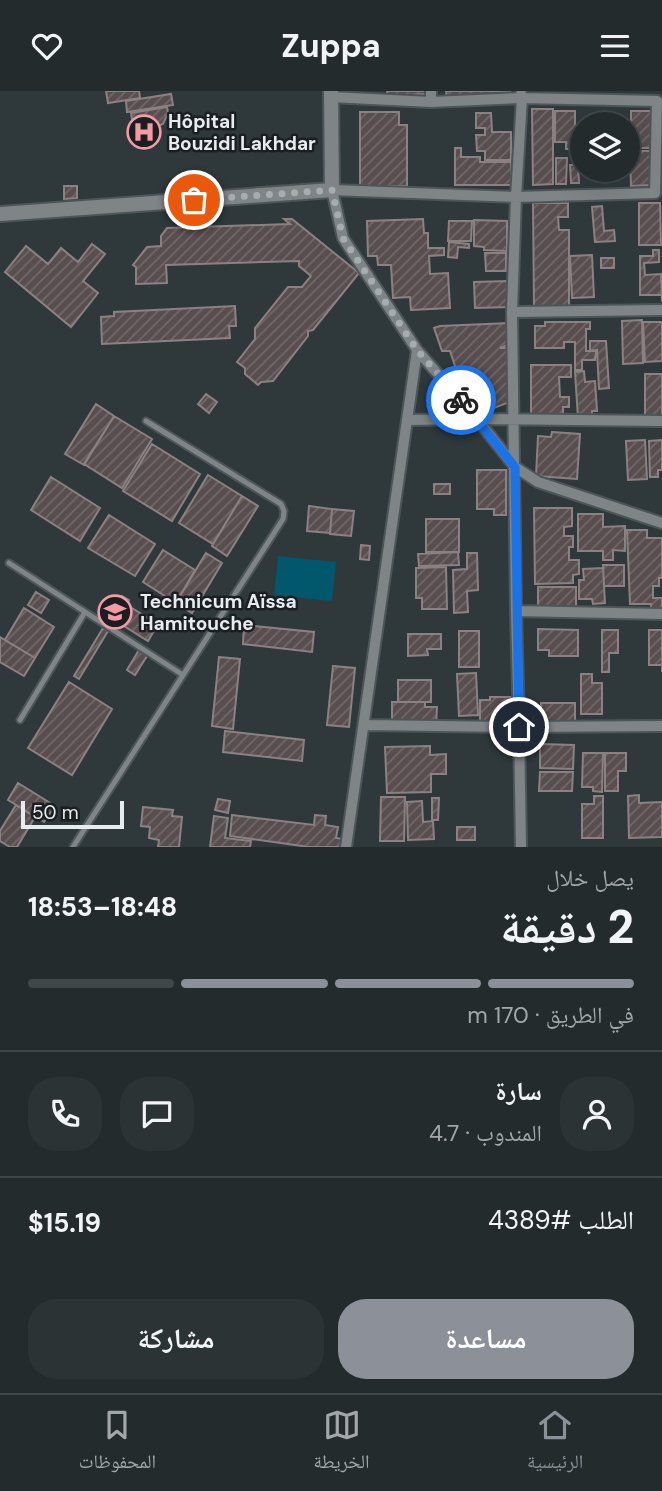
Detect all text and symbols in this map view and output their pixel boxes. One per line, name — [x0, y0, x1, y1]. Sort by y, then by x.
text: Zuppa — [281, 25, 381, 67]
icon: heart — [28, 27, 66, 65]
icon: menu — [596, 27, 634, 65]
place label: Hôpital Bouzidi Lakhdar — [168, 109, 316, 156]
map controls — [570, 112, 640, 182]
button: layers — [570, 112, 640, 182]
hospital icon: Hôpital Bouzidi Lakhdar — [125, 113, 163, 151]
pin — [164, 170, 224, 230]
icon: bag — [175, 181, 213, 219]
courier — [426, 365, 496, 435]
icon: bike — [442, 381, 480, 419]
place label: Technicum Aïssa Hamitouche — [140, 589, 297, 636]
school or university icon: Technicum Aïssa Hamitouche — [96, 593, 134, 631]
pin — [489, 697, 549, 757]
icon: home — [500, 708, 538, 746]
scale bar — [21, 798, 124, 830]
text: 50 m — [32, 800, 79, 825]
text: يصل خلال — [546, 863, 634, 893]
text: 18:48–18:53 — [28, 890, 177, 924]
text: 2 دقيقة — [500, 897, 634, 957]
text: في الطريق · 170 m — [467, 1000, 634, 1030]
text: سارة — [495, 1074, 542, 1108]
button: phone — [28, 1077, 102, 1151]
button: chat — [120, 1077, 194, 1151]
button: person — [560, 1077, 634, 1151]
text: المندوب · 4.7 — [429, 1118, 542, 1148]
text: الطلب #4389 — [488, 1203, 634, 1237]
text: $15.19 — [28, 1206, 101, 1240]
button: مشاركة — [28, 1299, 324, 1379]
button: مساعدة — [338, 1299, 634, 1379]
tab: المحفوظات — [79, 1406, 156, 1480]
tab: الخريطة — [314, 1406, 369, 1480]
tab: الرئيسية — [527, 1406, 583, 1480]

